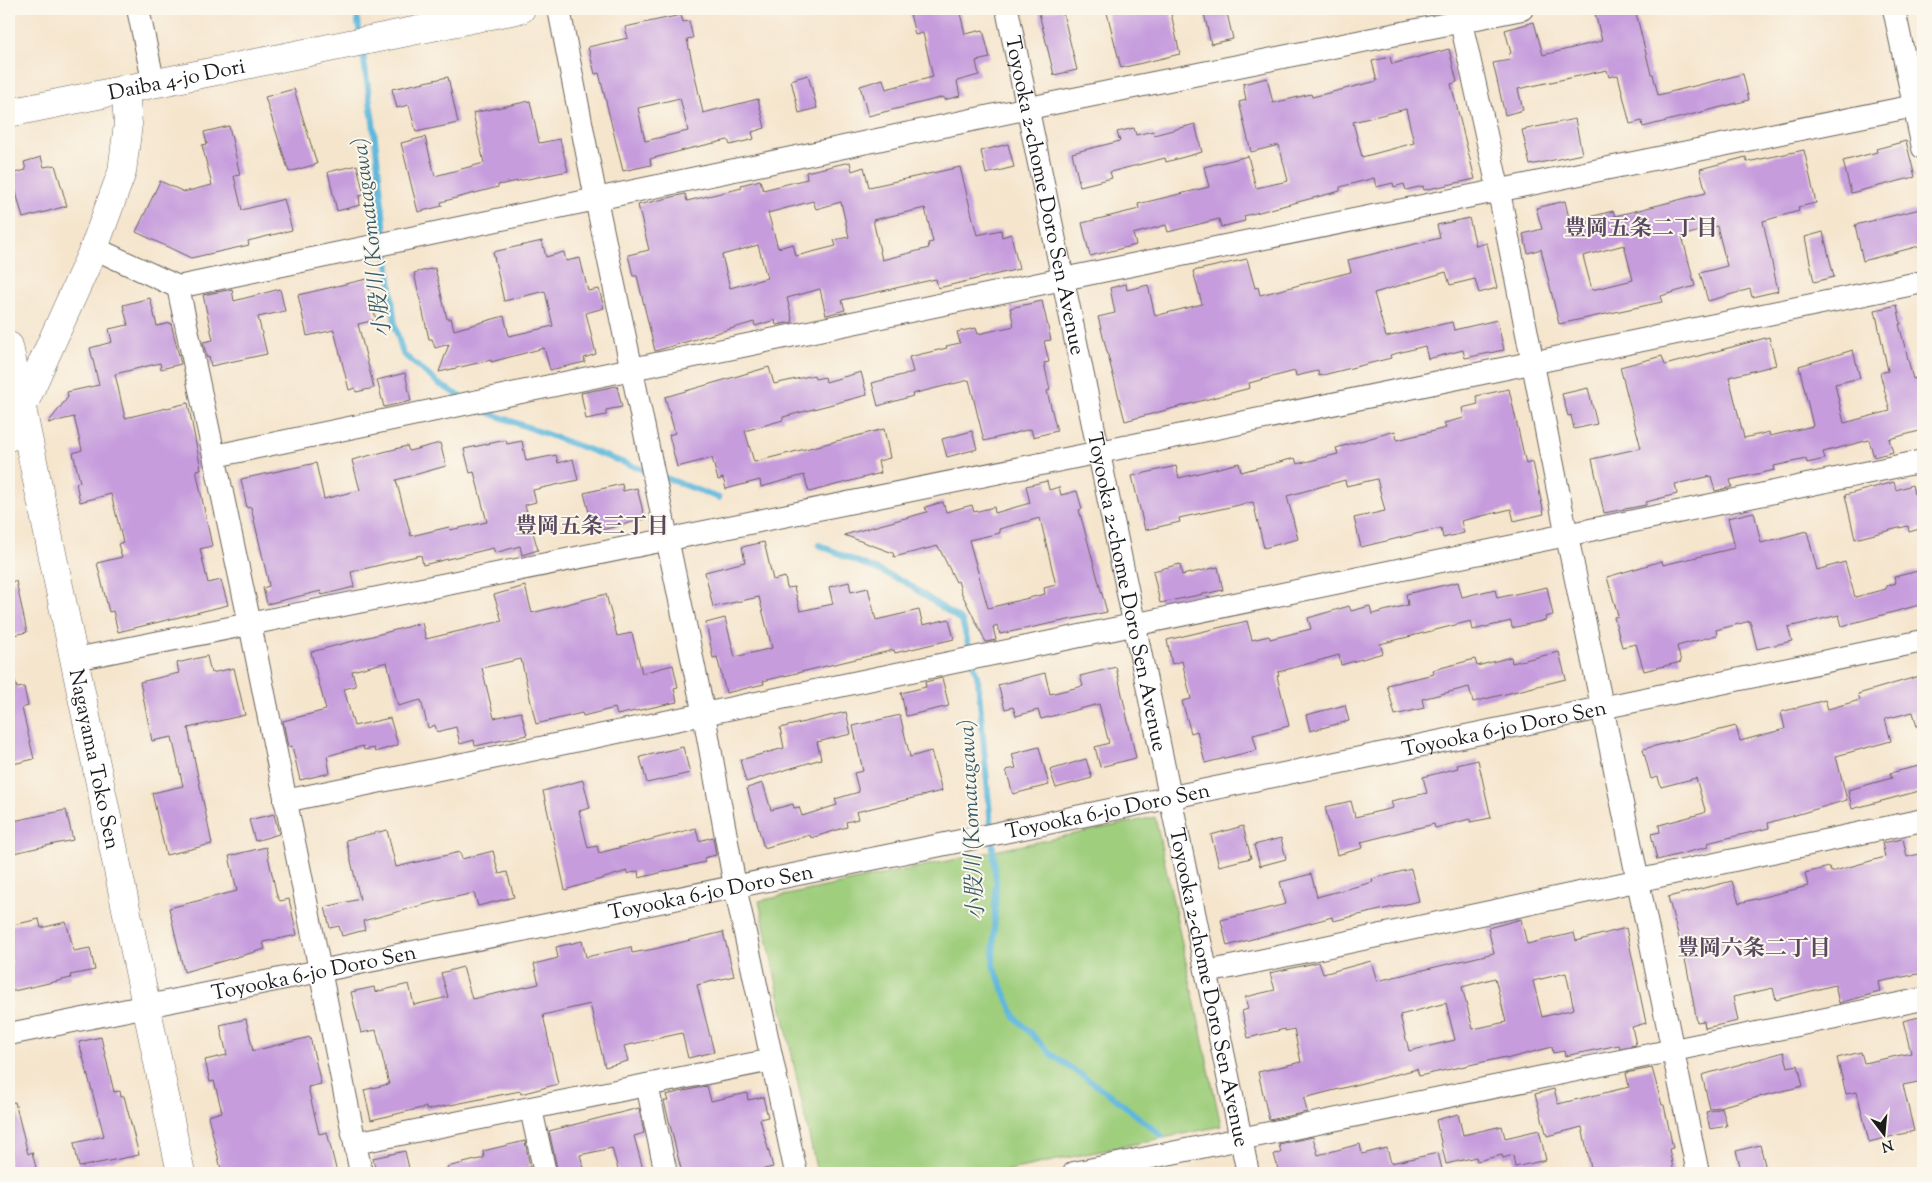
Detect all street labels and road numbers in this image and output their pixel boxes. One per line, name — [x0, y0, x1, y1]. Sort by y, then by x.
street label: Toyooka 2-chome Doro Sen Avenue — [996, 33, 1091, 358]
street label: Daiba 4-jo Dori — [106, 52, 248, 109]
street label: Toyooka 2-chome Doro Sen Avenue — [1078, 430, 1173, 754]
street label: Nagayama Toko Sen — [60, 667, 126, 852]
street label: Toyooka 6-jo Doro Sen — [1399, 694, 1610, 766]
street label: Toyooka 6-jo Doro Sen — [1003, 777, 1213, 848]
street label: Toyooka 2-chome Doro Sen Avenue — [1160, 825, 1255, 1150]
street label: Toyooka 6-jo Doro Sen — [606, 858, 816, 929]
street label: Toyooka 6-jo Doro Sen — [209, 939, 419, 1010]

